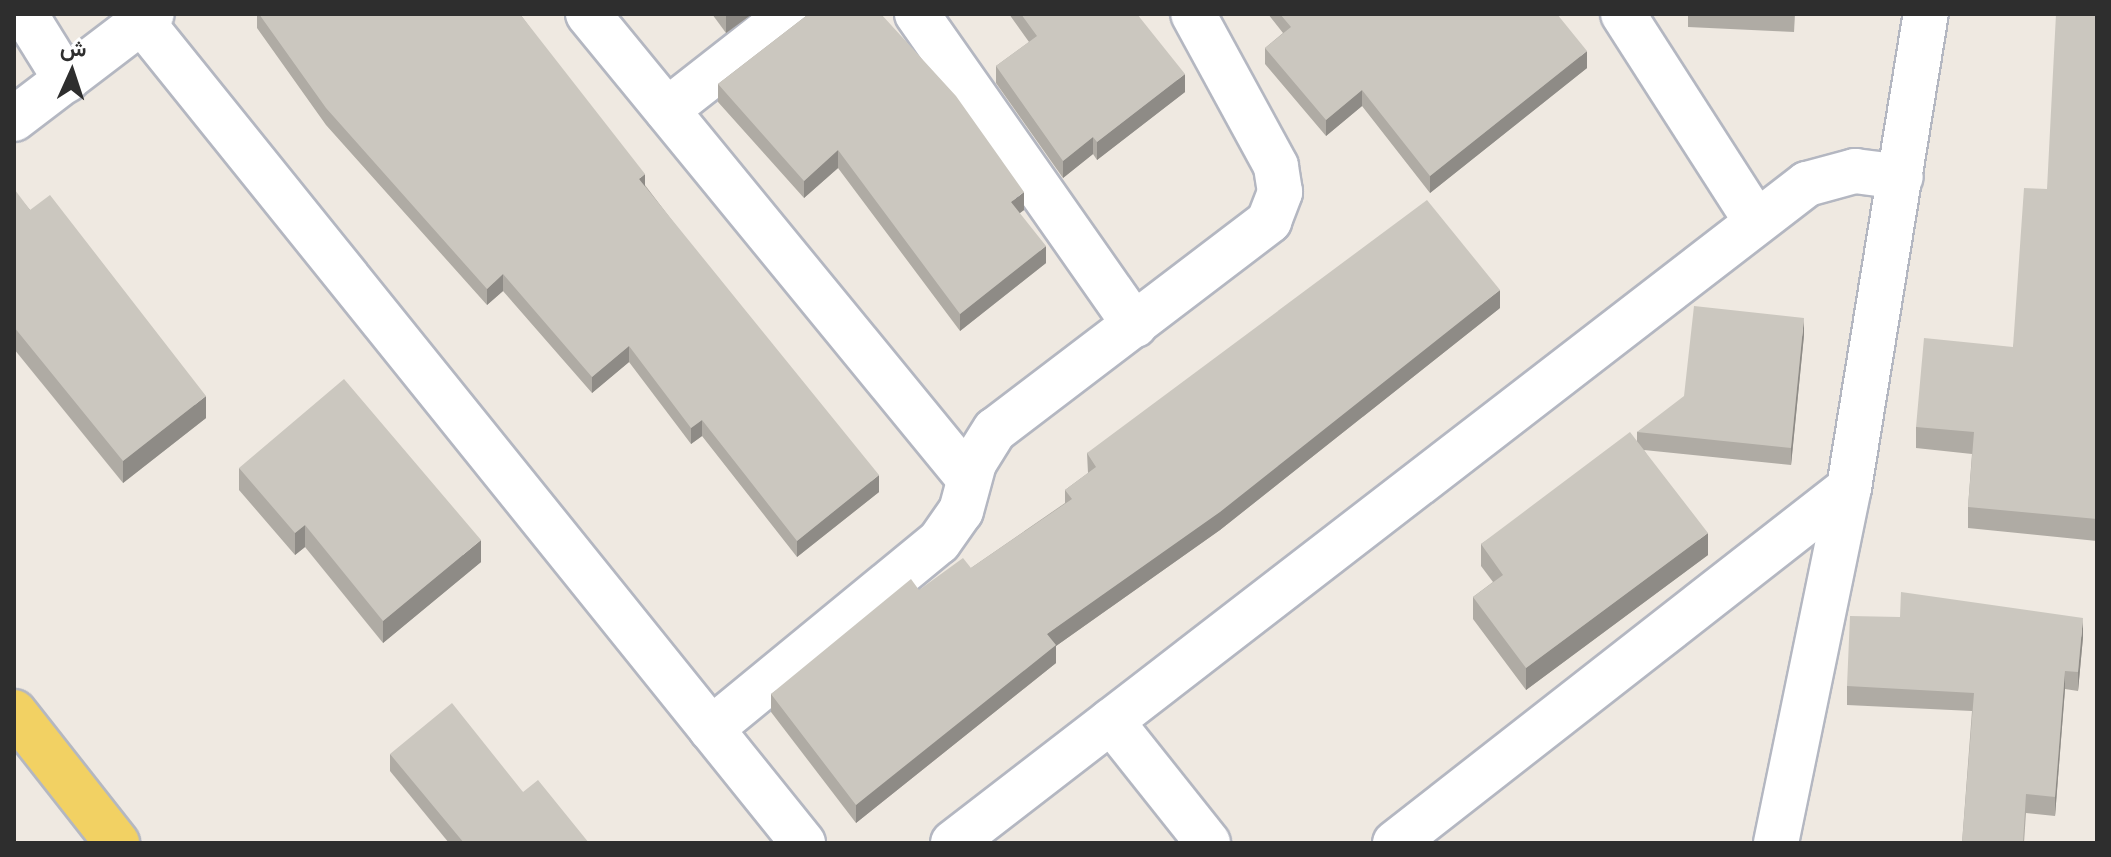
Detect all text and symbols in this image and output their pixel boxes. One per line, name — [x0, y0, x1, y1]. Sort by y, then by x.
north arrow — [32, 32, 112, 112]
text: ش — [59, 33, 87, 62]

